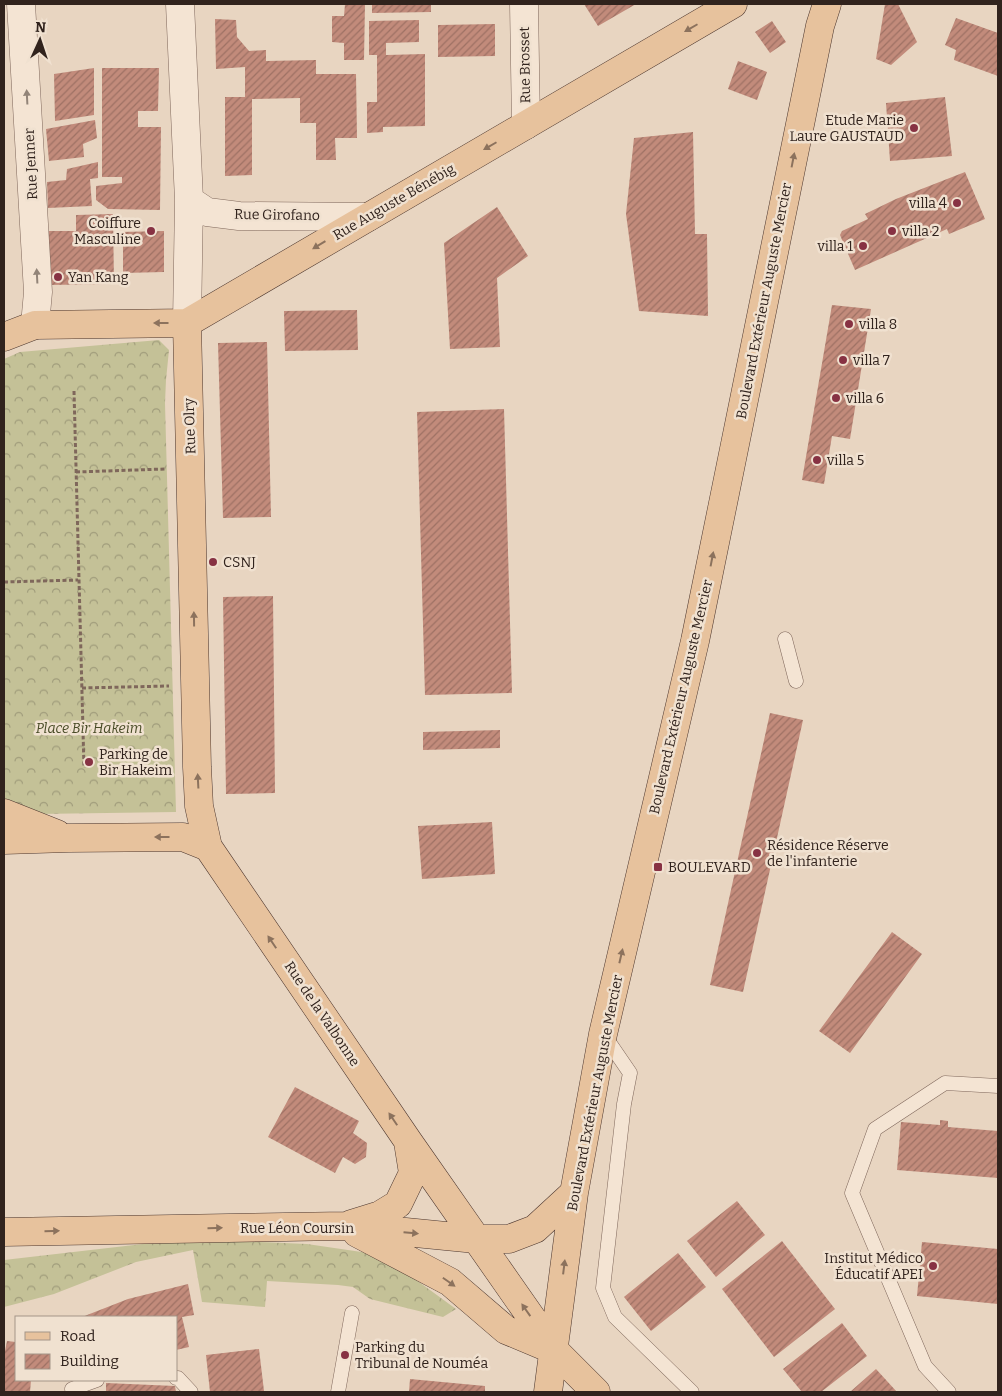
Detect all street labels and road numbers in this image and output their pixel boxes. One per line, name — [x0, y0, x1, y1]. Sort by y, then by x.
street label: Rue Brosset — [516, 26, 534, 104]
street label: Rue Jenner — [21, 128, 41, 200]
street label: Rue Auguste Bénébig — [330, 160, 458, 244]
street label: Boulevard Extérieur Auguste Mercier — [733, 182, 795, 420]
street label: Rue Girofano — [234, 206, 320, 224]
street label: Rue Olry — [181, 397, 199, 454]
street label: Boulevard Extérieur Auguste Mercier — [646, 578, 716, 816]
street label: Rue de la Valbonne — [281, 958, 363, 1070]
street label: Boulevard Extérieur Auguste Mercier — [564, 974, 626, 1212]
street label: Rue Léon Coursin — [240, 1220, 354, 1237]

